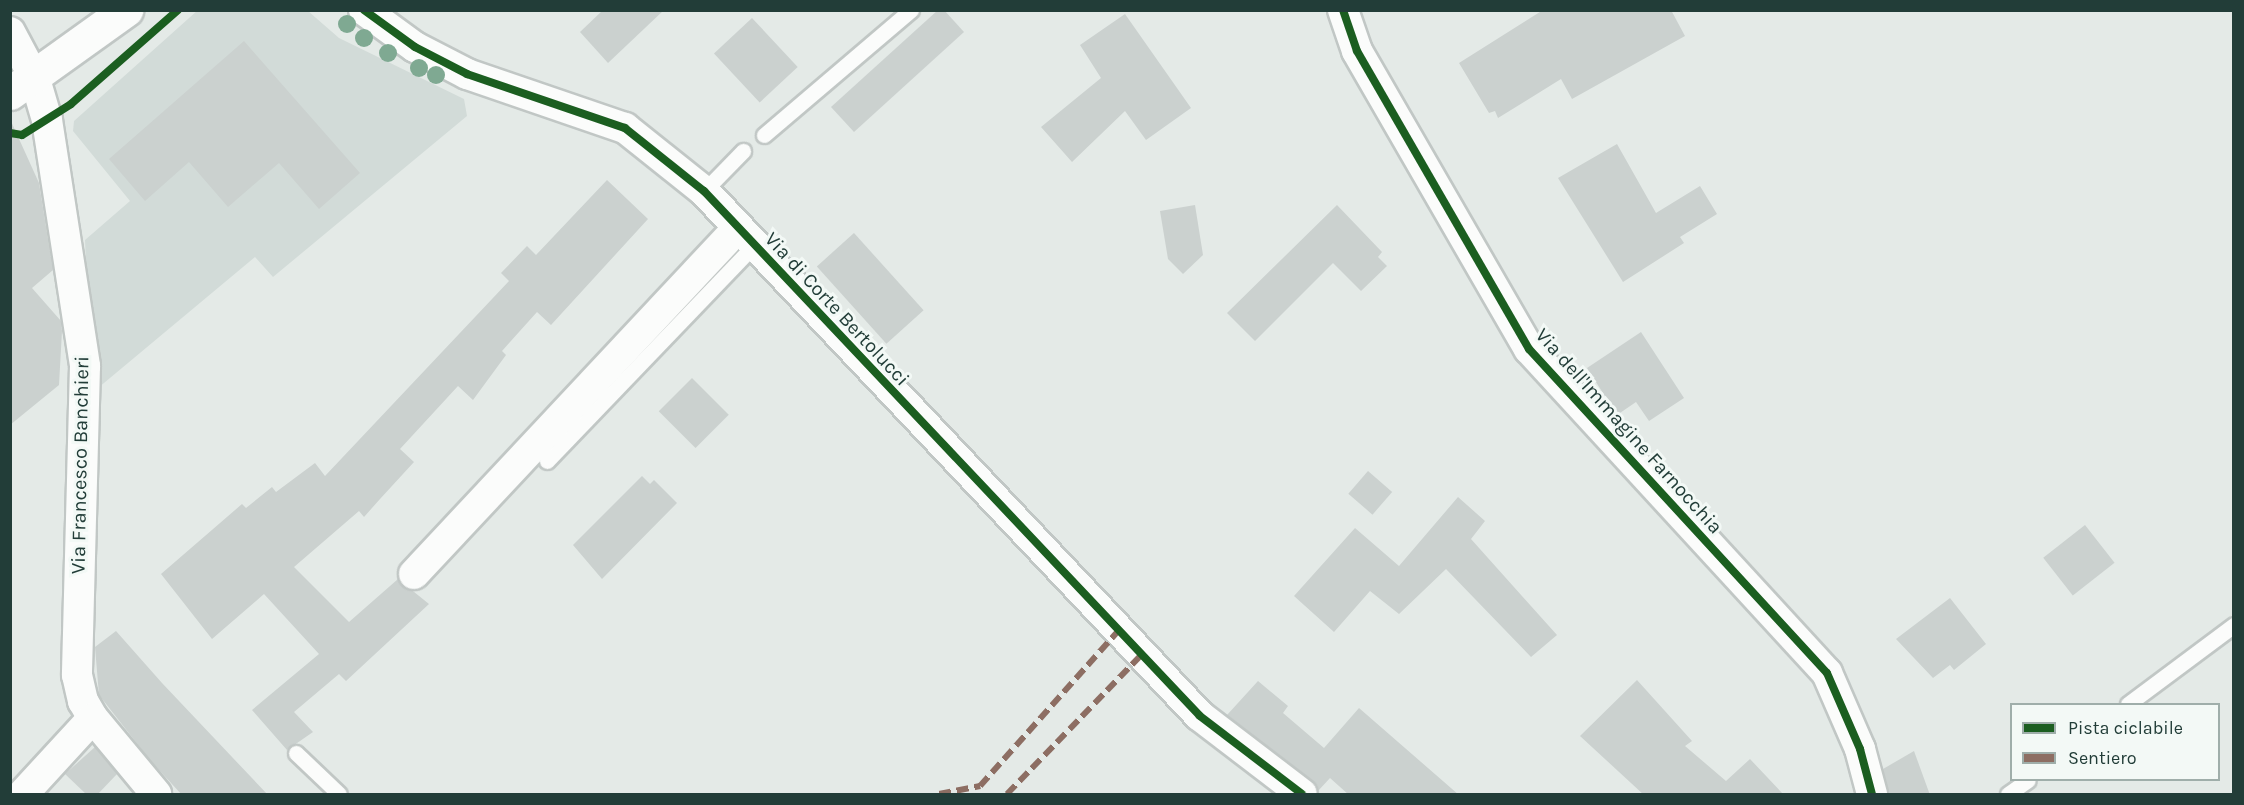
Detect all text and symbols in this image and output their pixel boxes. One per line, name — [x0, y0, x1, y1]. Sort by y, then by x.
street label: Via di Corte Bertolucci — [760, 227, 914, 391]
street label: Via dell'Immagine Farnocchia — [1530, 323, 1728, 539]
street label: Via Francesco Banchieri — [66, 356, 94, 574]
legend — [2010, 703, 2220, 781]
text: Pista ciclabile — [2068, 717, 2183, 739]
text: Sentiero — [2068, 747, 2137, 769]

